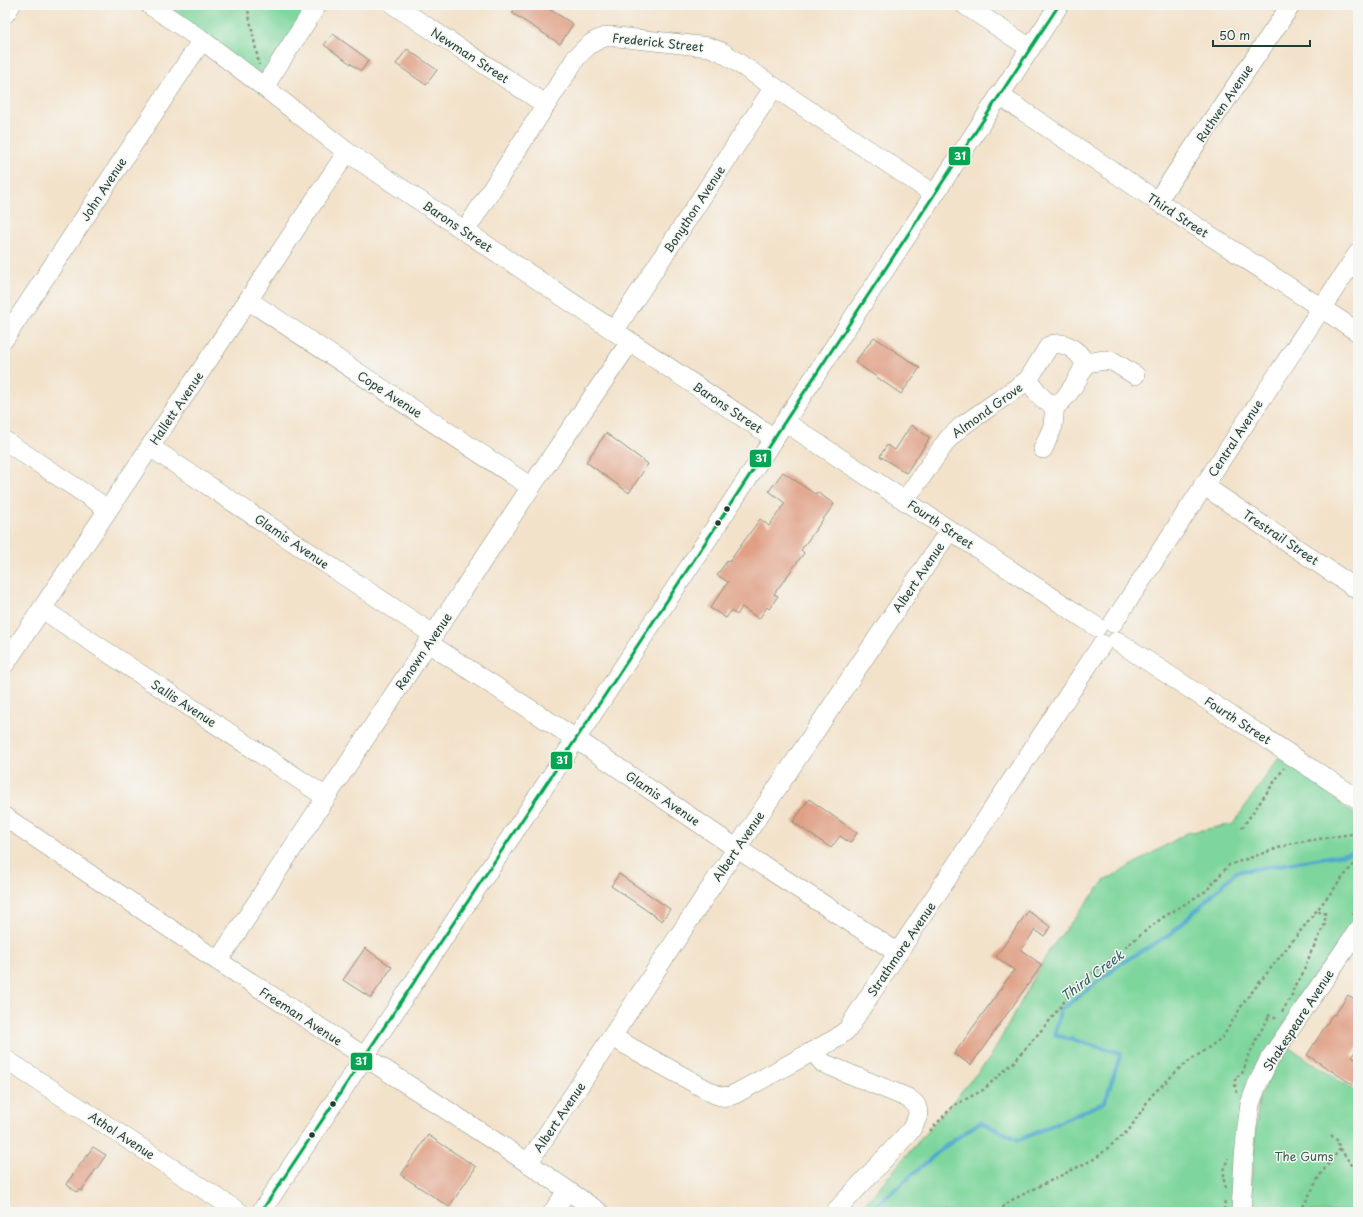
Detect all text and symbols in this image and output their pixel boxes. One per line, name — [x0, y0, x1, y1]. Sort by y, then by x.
scale bar — [1213, 22, 1310, 48]
street label: Newman Street — [427, 23, 513, 87]
text: 50 m — [1219, 26, 1250, 44]
street label: Frederick Street — [611, 28, 705, 56]
street label: Ruthven Avenue — [1191, 60, 1257, 145]
line badge: 31 — [948, 146, 971, 166]
text: 31 — [954, 147, 966, 164]
street label: John Avenue — [76, 153, 131, 224]
street label: Bonython Avenue — [659, 162, 729, 256]
street label: Third Street — [1144, 188, 1212, 242]
street label: Barons Street — [420, 196, 497, 256]
street label: Cope Avenue — [354, 366, 426, 422]
street label: Hallett Avenue — [145, 368, 207, 448]
street label: Barons Street — [690, 377, 767, 437]
street label: Almond Grove — [948, 378, 1026, 442]
street label: Central Avenue — [1203, 396, 1267, 480]
line badge: 31 — [749, 449, 772, 468]
text: 31 — [755, 449, 767, 466]
street label: Fourth Street — [904, 495, 978, 553]
unlabelled marker — [722, 504, 732, 514]
street label: Trestrail Street — [1239, 505, 1323, 569]
street label: Glamis Avenue — [251, 509, 333, 573]
unlabelled marker — [713, 518, 723, 528]
street label: Albert Avenue — [888, 538, 949, 616]
street label: Renown Avenue — [390, 608, 456, 693]
street label: Sallis Avenue — [148, 675, 221, 731]
street label: Fourth Street — [1201, 692, 1275, 748]
line badge: 31 — [550, 751, 573, 770]
text: 31 — [556, 751, 568, 768]
street label: Glamis Avenue — [622, 766, 704, 830]
street label: Albert Avenue — [708, 807, 769, 885]
street label: Strathmore Avenue — [863, 898, 940, 1000]
water label: Third Creek — [1057, 944, 1128, 1005]
street label: Shakespeare Avenue — [1258, 965, 1338, 1074]
street label: Freeman Avenue — [256, 983, 346, 1049]
line badge: 31 — [350, 1052, 373, 1071]
text: 31 — [355, 1052, 367, 1069]
street label: Albert Avenue — [529, 1078, 590, 1156]
unlabelled marker — [328, 1099, 338, 1109]
street label: Athol Avenue — [85, 1107, 159, 1163]
unlabelled marker — [307, 1130, 317, 1140]
park label: The Gums — [1274, 1147, 1334, 1165]

